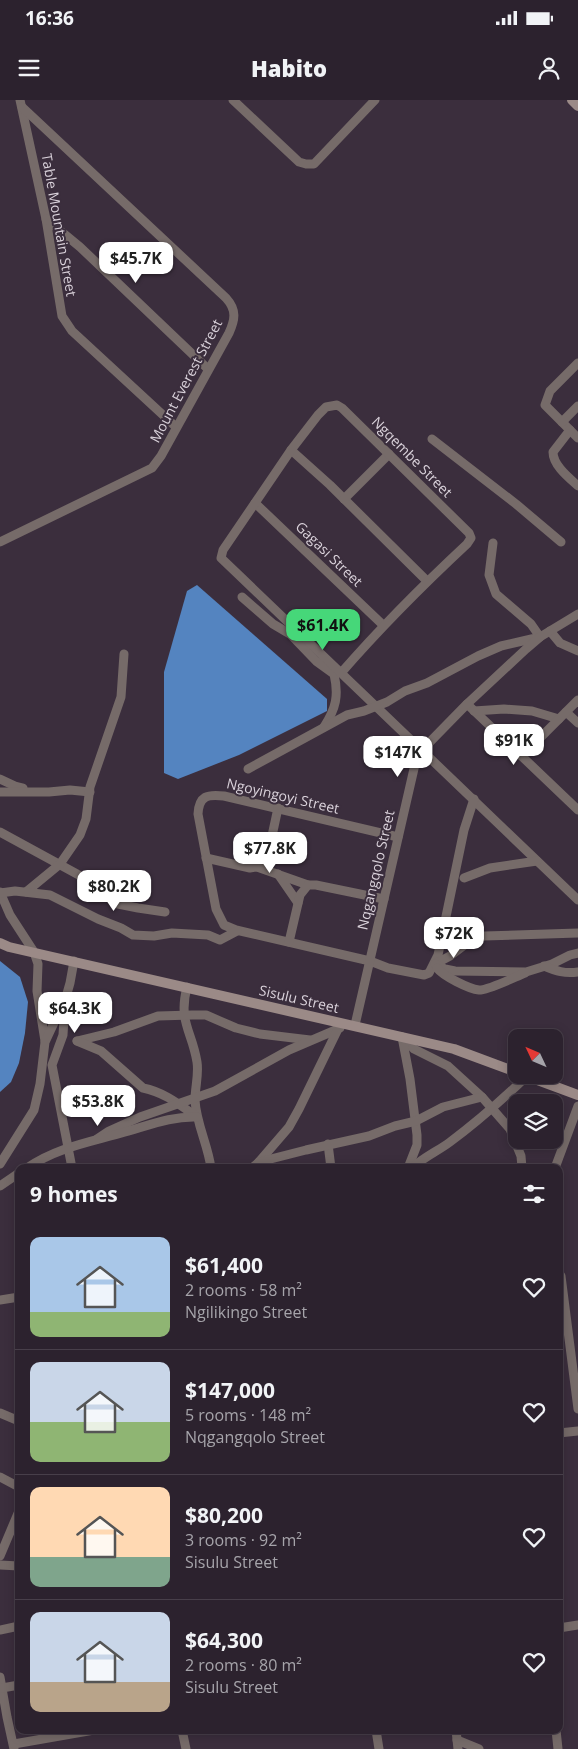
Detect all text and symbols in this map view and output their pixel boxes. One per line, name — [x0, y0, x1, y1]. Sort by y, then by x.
text: 16:36 — [25, 5, 74, 31]
text: Habito — [251, 53, 327, 83]
icon: menu — [15, 54, 43, 82]
icon: person — [535, 54, 563, 82]
street label: Table Mountain Street — [38, 152, 81, 298]
pin: $45.7K — [95, 242, 177, 284]
text: $45.7K — [110, 247, 162, 269]
street label: Mount Everest Street — [145, 316, 226, 446]
street label: Ngqembe Street — [368, 412, 457, 501]
street label: Gagasi Street — [292, 517, 367, 590]
pin: $61.4K — [282, 608, 364, 651]
text: $61.4K — [297, 614, 349, 636]
pin: $91K — [484, 724, 544, 766]
text: $91K — [495, 729, 533, 751]
pin: $147K — [363, 736, 433, 778]
text: $147K — [374, 741, 422, 763]
street label: Ngoyingoyi Street — [225, 773, 341, 818]
street label: Nqgangqolo Street — [352, 808, 399, 932]
pin: $77.8K — [229, 832, 311, 874]
text: $77.8K — [244, 837, 296, 859]
pin: $80.2K — [73, 870, 155, 912]
text: $80.2K — [88, 875, 140, 897]
pin: $72K — [424, 916, 484, 959]
text: $72K — [435, 922, 473, 944]
street label: Sisulu Street — [257, 980, 341, 1017]
pin: $64.3K — [34, 992, 116, 1034]
text: $64.3K — [49, 997, 101, 1019]
north arrow — [508, 1029, 562, 1084]
map controls — [508, 1029, 563, 1149]
pin: $53.8K — [57, 1084, 139, 1127]
text: $53.8K — [72, 1090, 124, 1112]
button: layers — [508, 1094, 563, 1149]
text: 9 homes — [30, 1180, 118, 1208]
icon: filters — [520, 1180, 548, 1208]
text: $61,400 — [185, 1251, 263, 1279]
icon: home — [70, 1257, 130, 1317]
icon: heart — [520, 1273, 548, 1301]
text: 2 rooms · 58 m² — [185, 1279, 302, 1301]
text: Ngilikingo Street — [185, 1301, 307, 1323]
text: $147,000 — [185, 1376, 275, 1404]
icon: home — [70, 1382, 130, 1442]
icon: heart — [520, 1398, 548, 1426]
text: 5 rooms · 148 m² — [185, 1404, 311, 1426]
text: Nqgangqolo Street — [185, 1426, 325, 1448]
text: $80,200 — [185, 1501, 263, 1529]
icon: home — [70, 1507, 130, 1567]
icon: heart — [520, 1523, 548, 1551]
text: 3 rooms · 92 m² — [185, 1529, 302, 1551]
text: Sisulu Street — [185, 1551, 278, 1573]
text: $64,300 — [185, 1626, 263, 1654]
icon: home — [70, 1632, 130, 1692]
icon: heart — [520, 1648, 548, 1676]
text: 2 rooms · 80 m² — [185, 1654, 302, 1676]
text: Sisulu Street — [185, 1676, 278, 1698]

